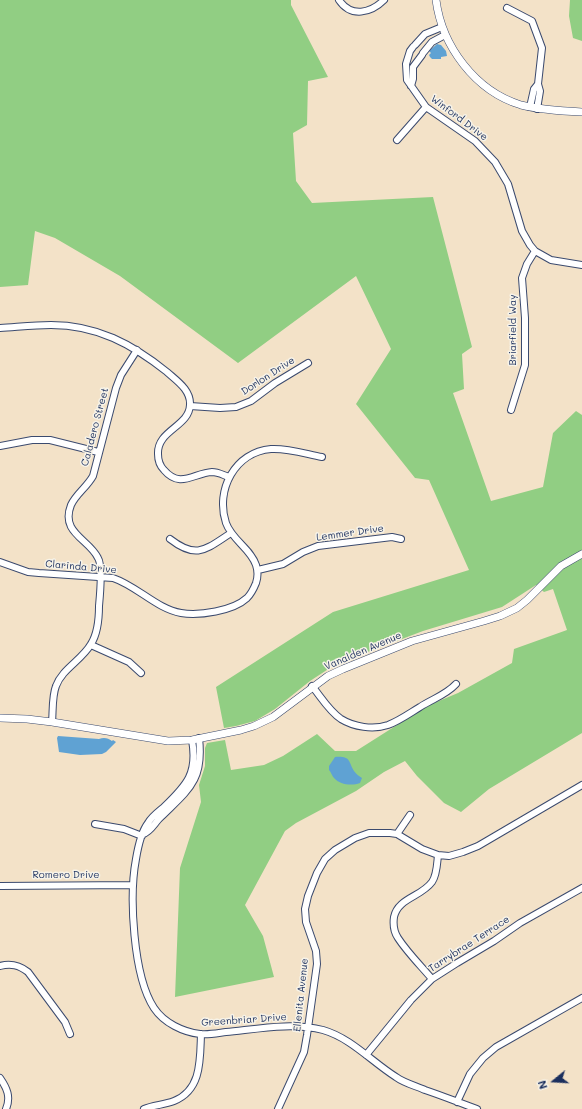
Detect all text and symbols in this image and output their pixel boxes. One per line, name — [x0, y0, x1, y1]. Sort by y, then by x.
street label: Winford Drive — [428, 93, 490, 143]
street label: Briarfield Way — [507, 295, 519, 365]
street label: Dorlon Drive — [239, 354, 297, 398]
street label: Caladero Street — [79, 387, 111, 467]
street label: Lemmer Drive — [315, 522, 385, 544]
street label: Clarinda Drive — [45, 558, 117, 576]
street label: Vanalden Avenue — [323, 629, 403, 673]
street label: Romero Drive — [32, 869, 100, 881]
street label: Tarrybrae Terrace — [426, 913, 512, 975]
street label: Ellenita Avenue — [291, 958, 311, 1032]
street label: Greenbriar Drive — [201, 1011, 287, 1029]
north arrow — [534, 1061, 574, 1101]
text: N — [534, 1079, 551, 1091]

